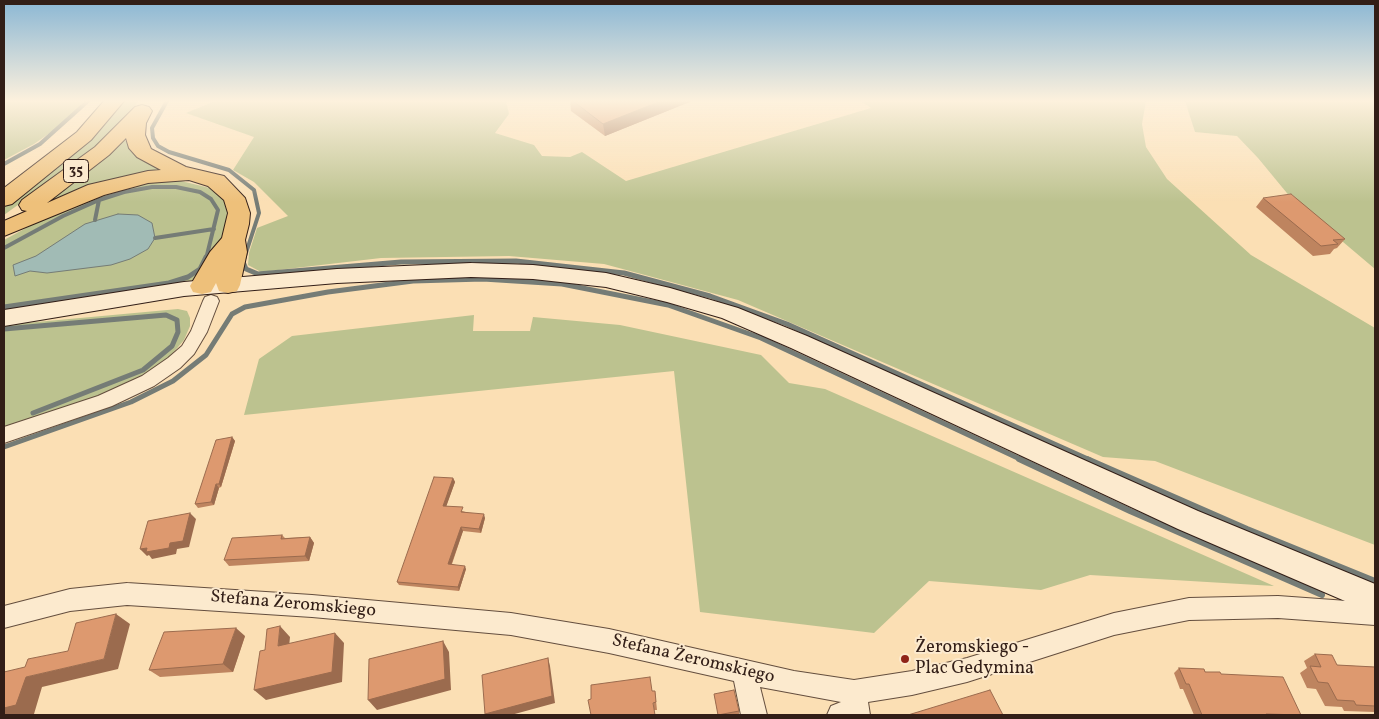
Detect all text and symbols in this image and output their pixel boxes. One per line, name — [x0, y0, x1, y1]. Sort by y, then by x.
road number: 35 — [64, 160, 88, 182]
street label: Stefana Żeromskiego — [209, 587, 377, 623]
street label: Stefana Żeromskiego — [610, 631, 776, 689]
place label: Żeromskiego - Plac Gedymina — [915, 638, 1034, 681]
marker: Żeromskiego - Plac Gedymina — [899, 653, 911, 665]

